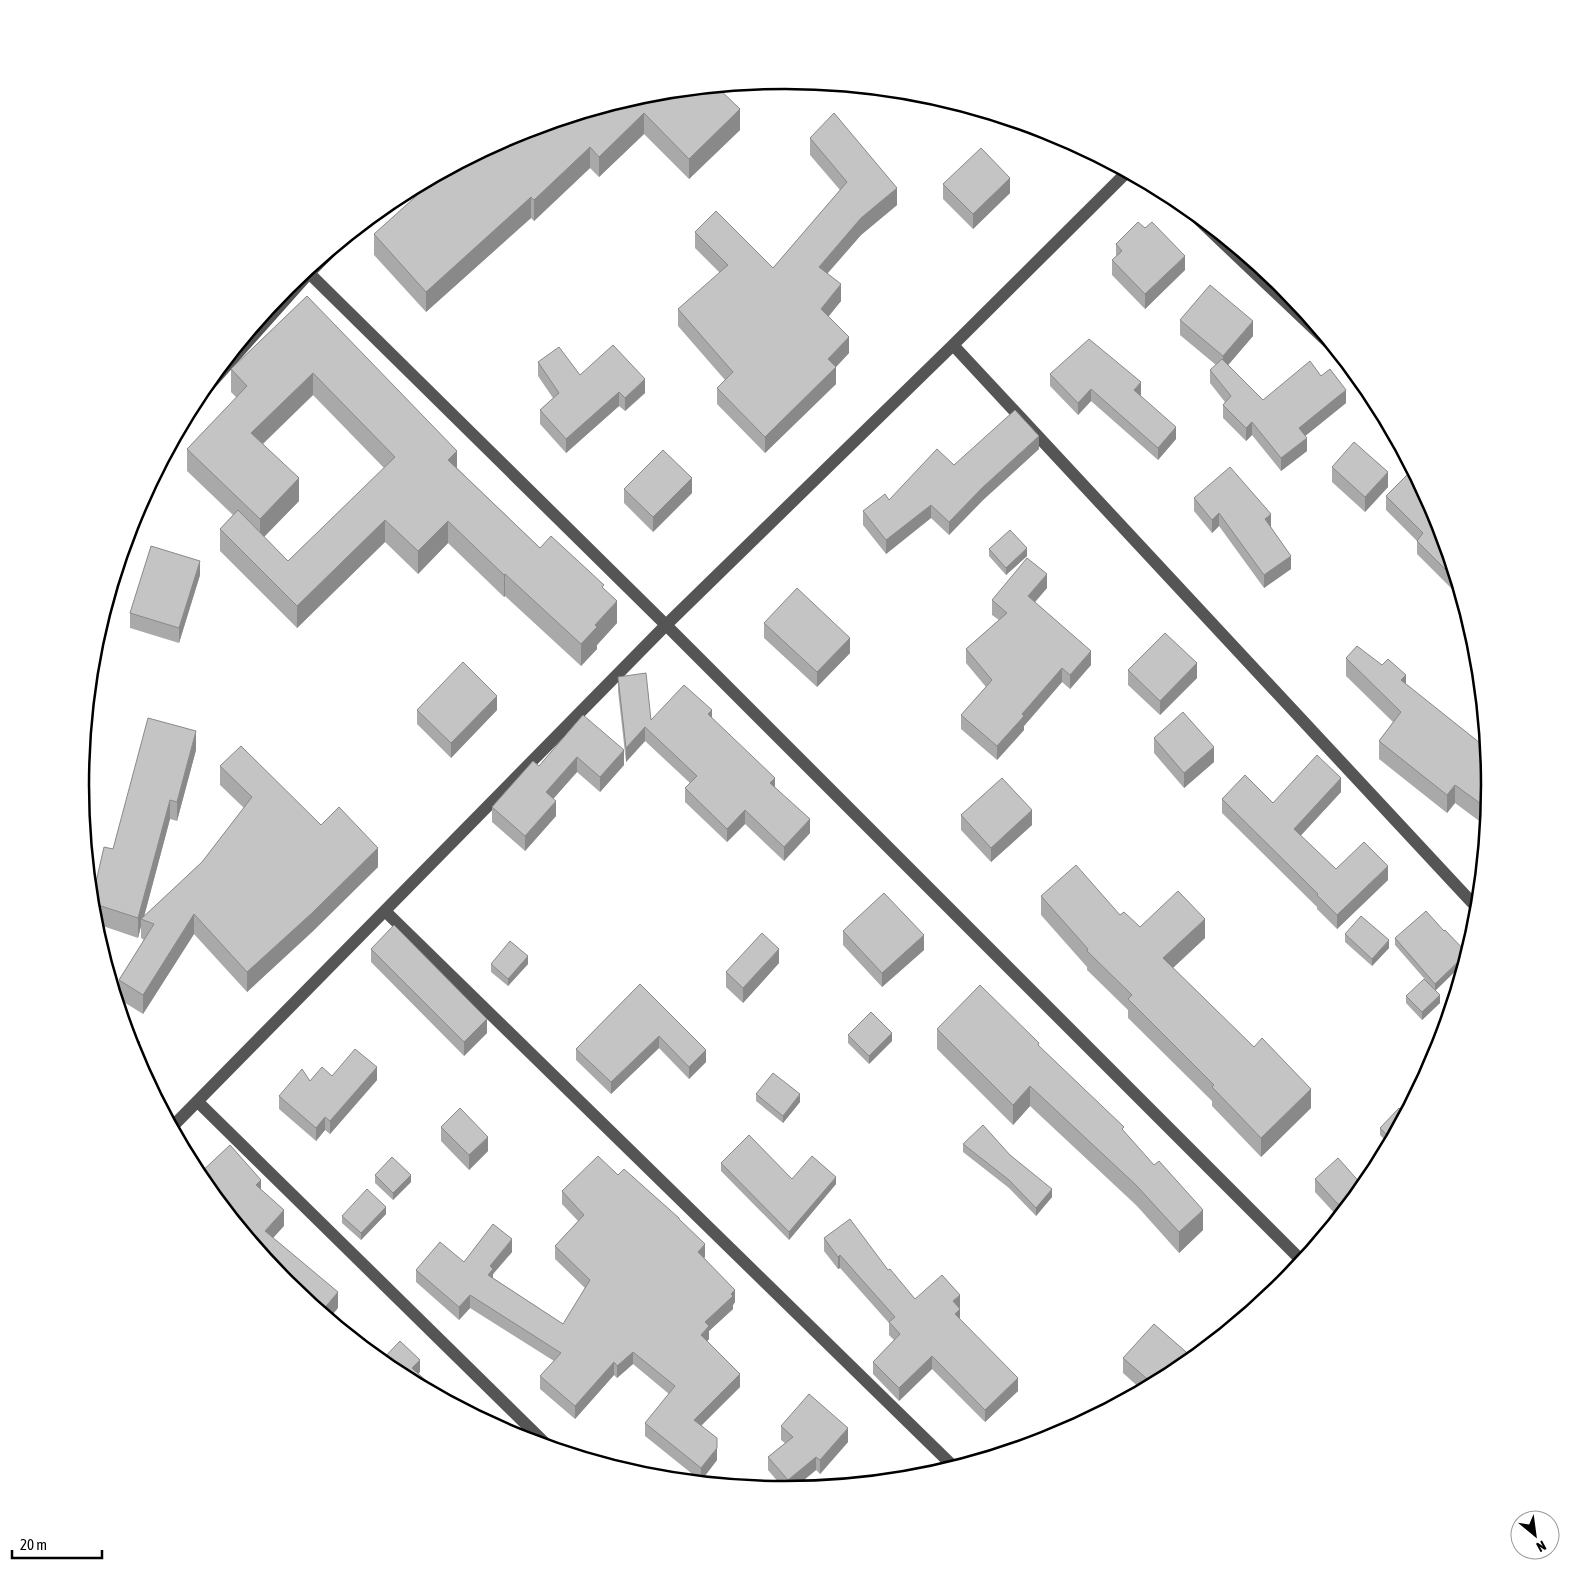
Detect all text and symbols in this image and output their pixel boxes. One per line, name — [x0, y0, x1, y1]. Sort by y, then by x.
north arrow — [1510, 1510, 1560, 1560]
scale bar — [12, 1528, 102, 1560]
text: 20 m — [20, 1536, 47, 1553]
text: N — [1534, 1537, 1549, 1555]

